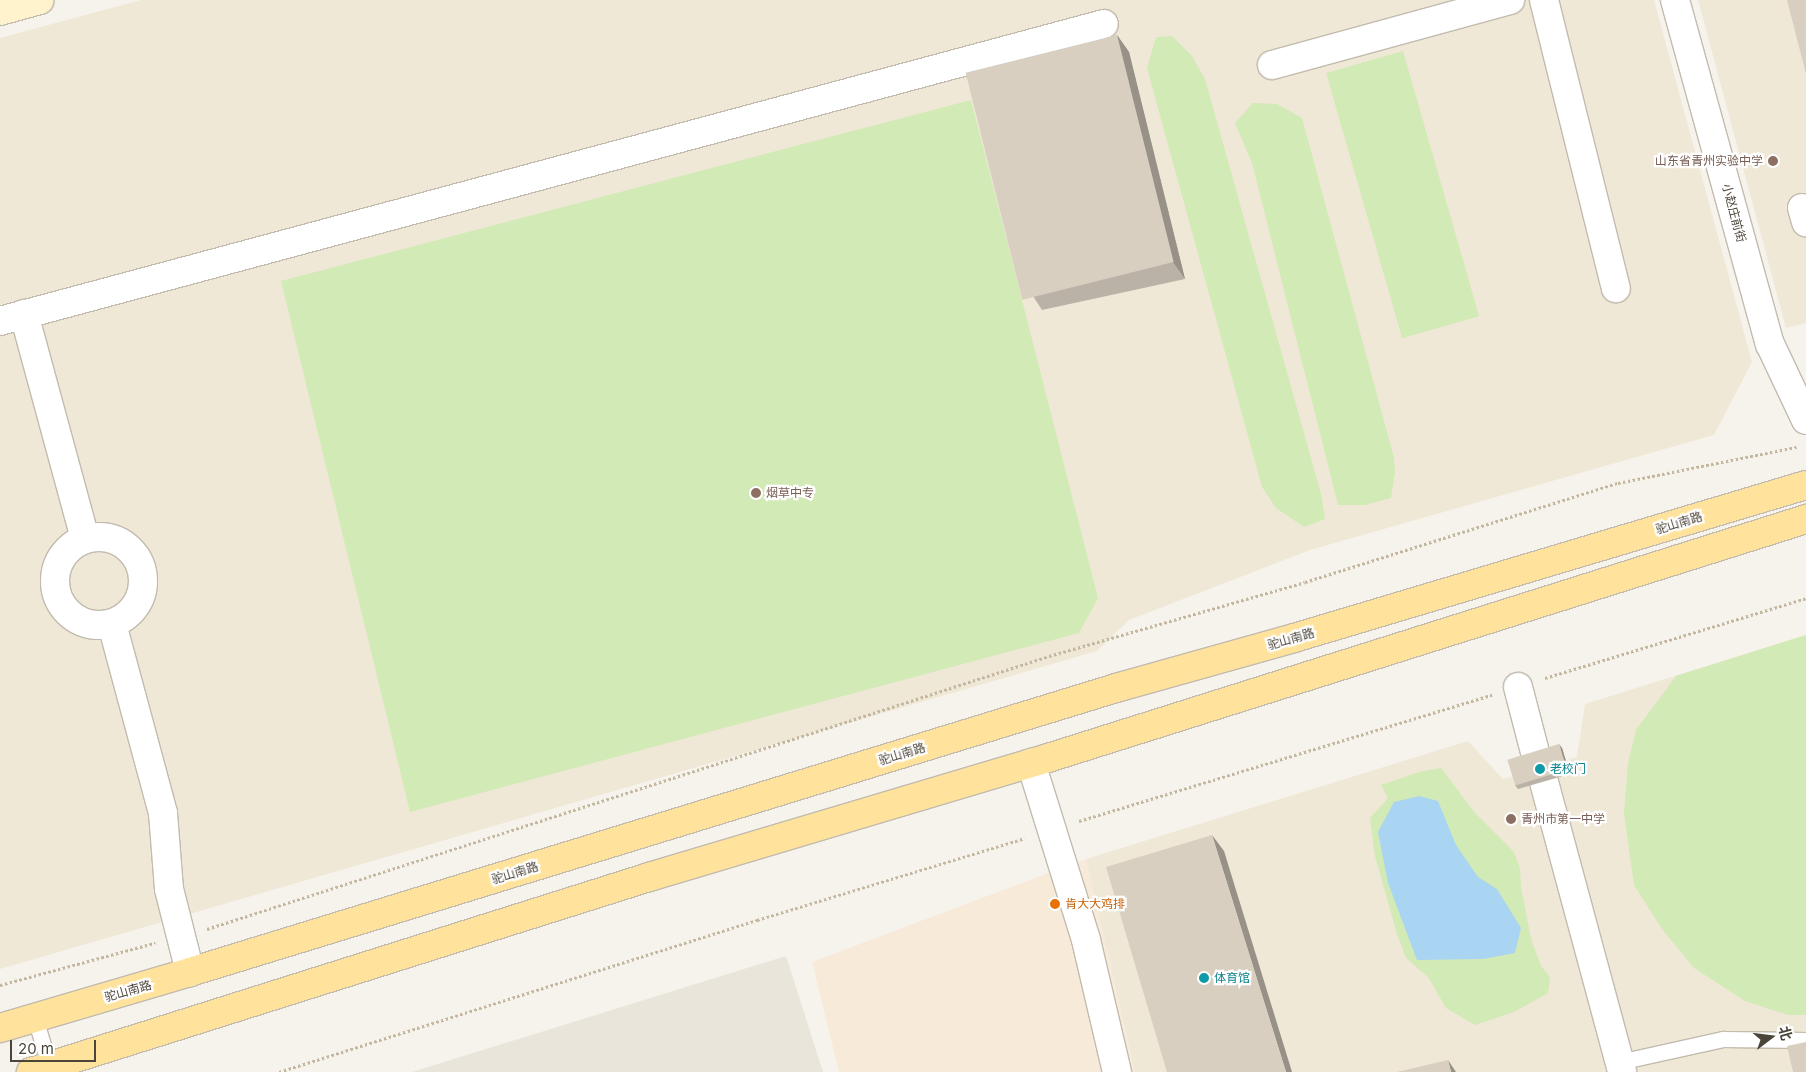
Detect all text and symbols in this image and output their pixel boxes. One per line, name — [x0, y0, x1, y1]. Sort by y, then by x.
place label: 山东省青州实验中学 — [1655, 154, 1763, 168]
marker: 山东省青州实验中学 — [1767, 155, 1779, 167]
street label: 小赵庄前街 — [1719, 182, 1749, 244]
place label: 烟草中专 — [766, 486, 814, 500]
marker: 烟草中专 — [750, 487, 762, 499]
street label: 驼山南路 — [1654, 509, 1704, 537]
street label: 驼山南路 — [1266, 625, 1316, 653]
street label: 驼山南路 — [877, 740, 927, 768]
place label: 老校门 — [1550, 762, 1586, 776]
marker: 老校门 — [1534, 763, 1546, 775]
place label: 青州市第一中学 — [1521, 812, 1605, 826]
marker: 青州市第一中学 — [1505, 813, 1517, 825]
street label: 驼山南路 — [490, 859, 540, 887]
place label: 肯大大鸡排 — [1065, 897, 1125, 911]
marker: 肯大大鸡排 — [1049, 898, 1061, 910]
place label: 体育馆 — [1214, 971, 1250, 985]
marker: 体育馆 — [1198, 972, 1210, 984]
street label: 驼山南路 — [103, 977, 153, 1005]
north arrow — [1746, 1012, 1796, 1062]
text: 北 — [1776, 1024, 1796, 1042]
scale bar — [12, 1030, 99, 1062]
text: 20 m — [18, 1039, 54, 1058]

